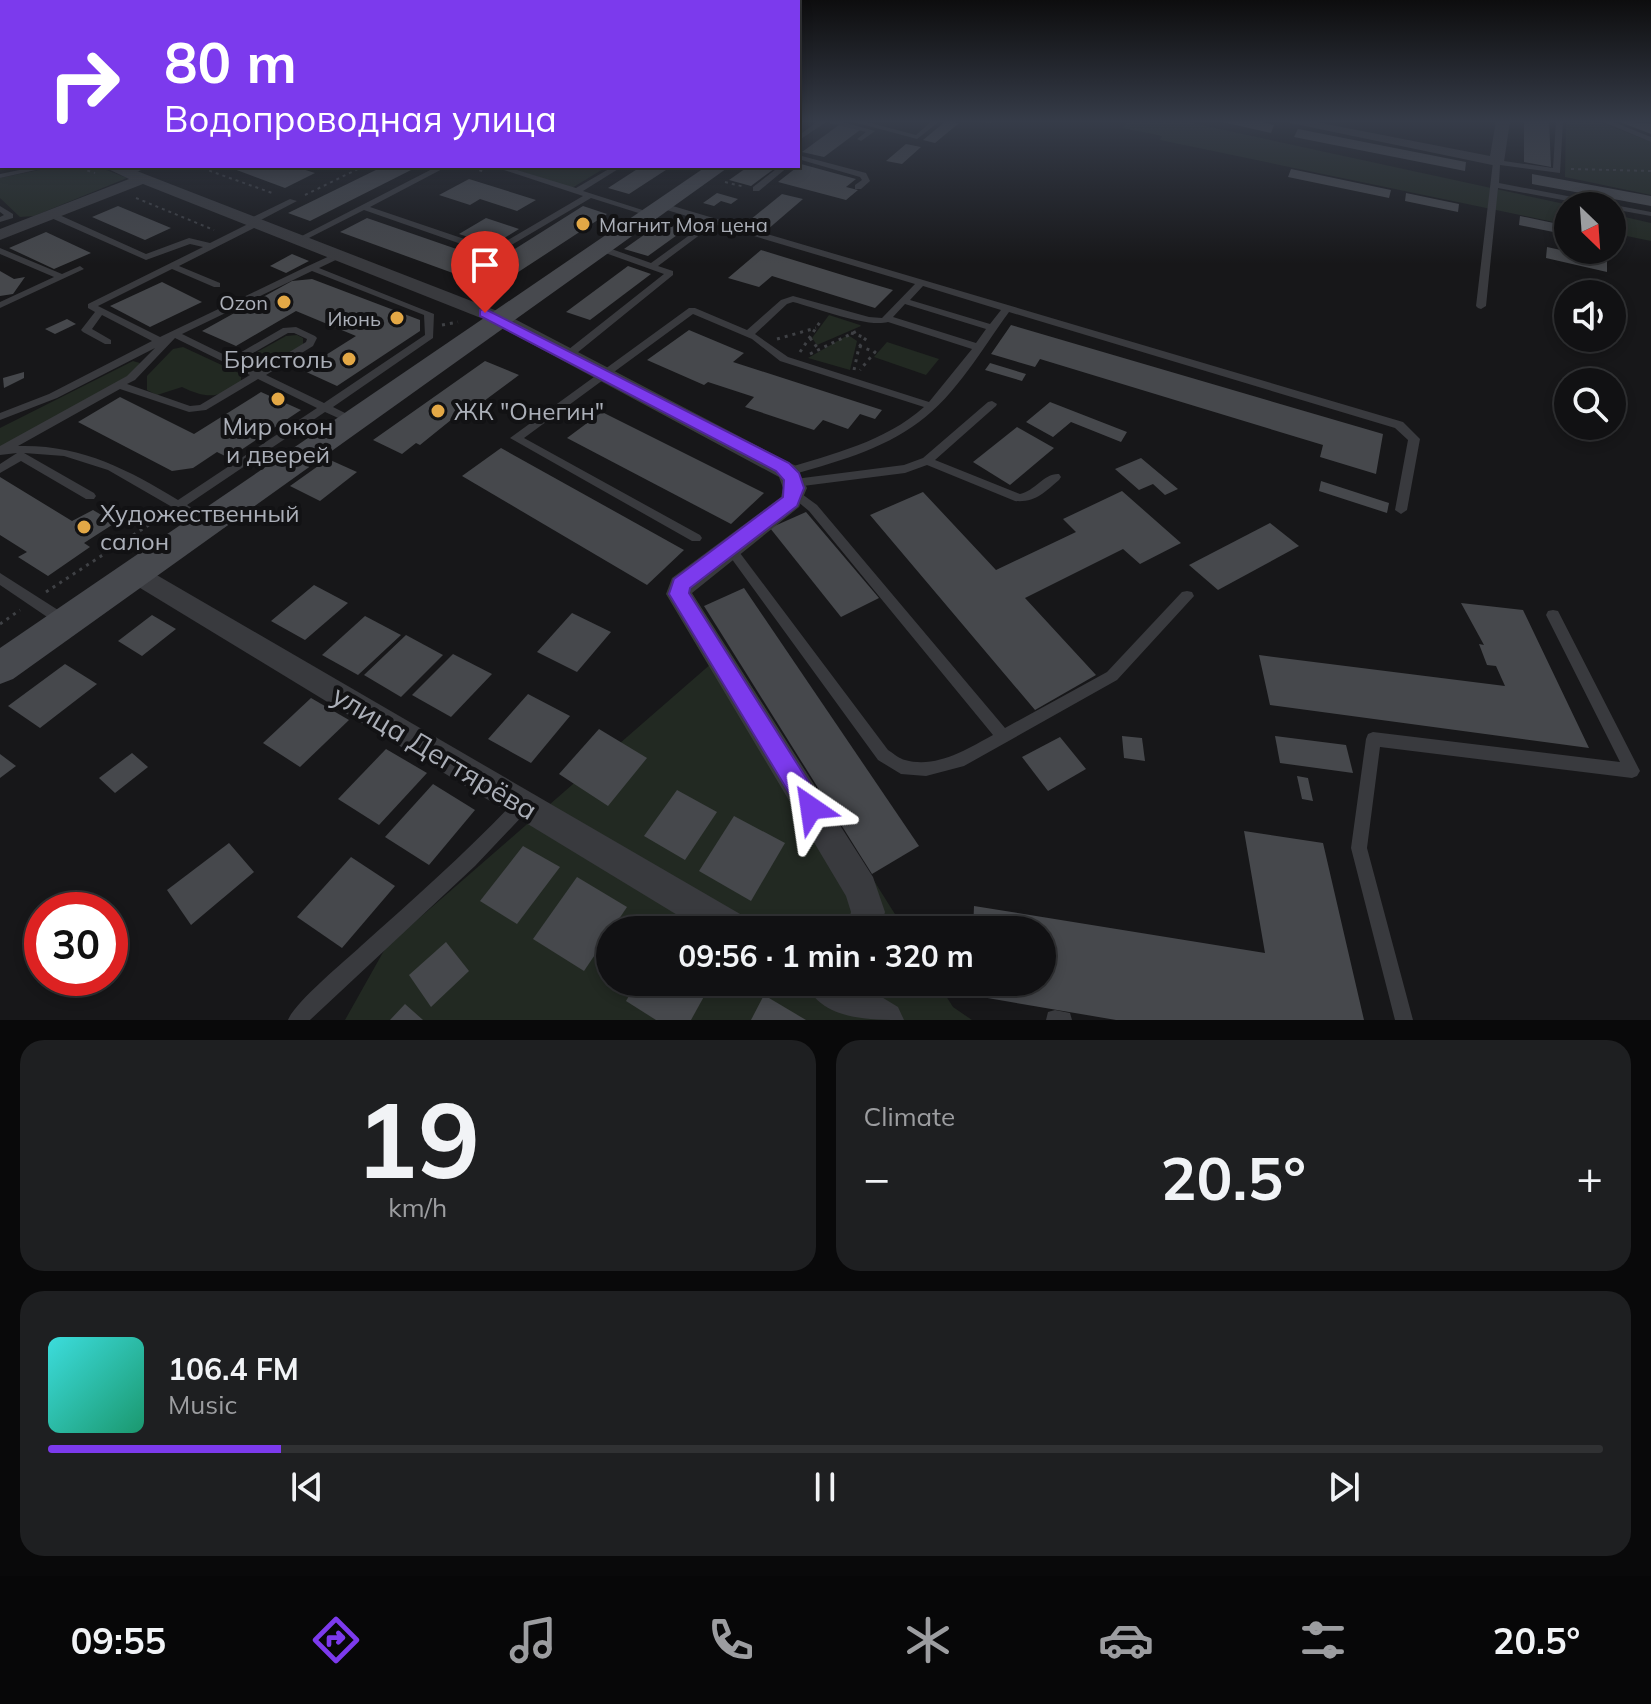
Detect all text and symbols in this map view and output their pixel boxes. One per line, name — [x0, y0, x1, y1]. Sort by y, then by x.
text: 80 m — [164, 27, 297, 97]
icon: right — [32, 32, 136, 136]
text: Водопроводная улица — [164, 96, 557, 141]
north arrow — [1554, 192, 1626, 264]
map controls — [1554, 192, 1626, 440]
place label: Магнит Моя цена — [599, 212, 768, 237]
marker: Магнит Моя цена — [574, 215, 592, 233]
pin — [451, 231, 519, 313]
icon: arrive — [463, 243, 507, 287]
button: sound — [1554, 280, 1626, 352]
place label: Ozon — [219, 290, 268, 315]
marker: Ozon — [275, 293, 293, 311]
place label: Июнь — [327, 306, 381, 331]
marker: Июнь — [388, 309, 406, 327]
place label: Бристоль — [224, 344, 333, 374]
marker: Бристоль — [340, 350, 358, 368]
button: search — [1554, 368, 1626, 440]
marker: Мир окон и дверей — [269, 390, 287, 408]
place label: ЖК "Онегин" — [454, 396, 604, 426]
marker: ЖК "Онегин" — [429, 402, 447, 420]
place label: Мир окон и дверей — [223, 411, 333, 469]
place label: Художественный салон — [100, 498, 300, 556]
marker: Художественный салон — [75, 518, 93, 536]
street label: улица Дегтярёва — [326, 677, 544, 827]
position arrow — [769, 766, 853, 850]
speed limit sign: 30 — [24, 892, 128, 996]
text: 09:56 · 1 min · 320 m — [678, 937, 974, 975]
text: 19 — [355, 1073, 480, 1204]
text: Climate — [864, 1100, 955, 1133]
text: 20.5° — [1160, 1140, 1306, 1215]
text: − — [864, 1150, 890, 1205]
text: + — [1577, 1150, 1603, 1205]
text: km/h — [388, 1191, 447, 1224]
text: 106.4 FM — [168, 1350, 299, 1388]
text: Music — [168, 1388, 237, 1421]
icon: previous — [285, 1465, 329, 1509]
icon: pause — [803, 1465, 847, 1509]
icon: next — [1322, 1465, 1366, 1509]
icon: directions — [308, 1612, 364, 1668]
icon: music — [505, 1612, 561, 1668]
icon: phone — [703, 1612, 759, 1668]
icon: climate — [900, 1612, 956, 1668]
icon: car — [1098, 1612, 1154, 1668]
icon: filters — [1295, 1612, 1351, 1668]
text: 09:55 — [71, 1618, 166, 1663]
text: 20.5° — [1493, 1618, 1580, 1663]

